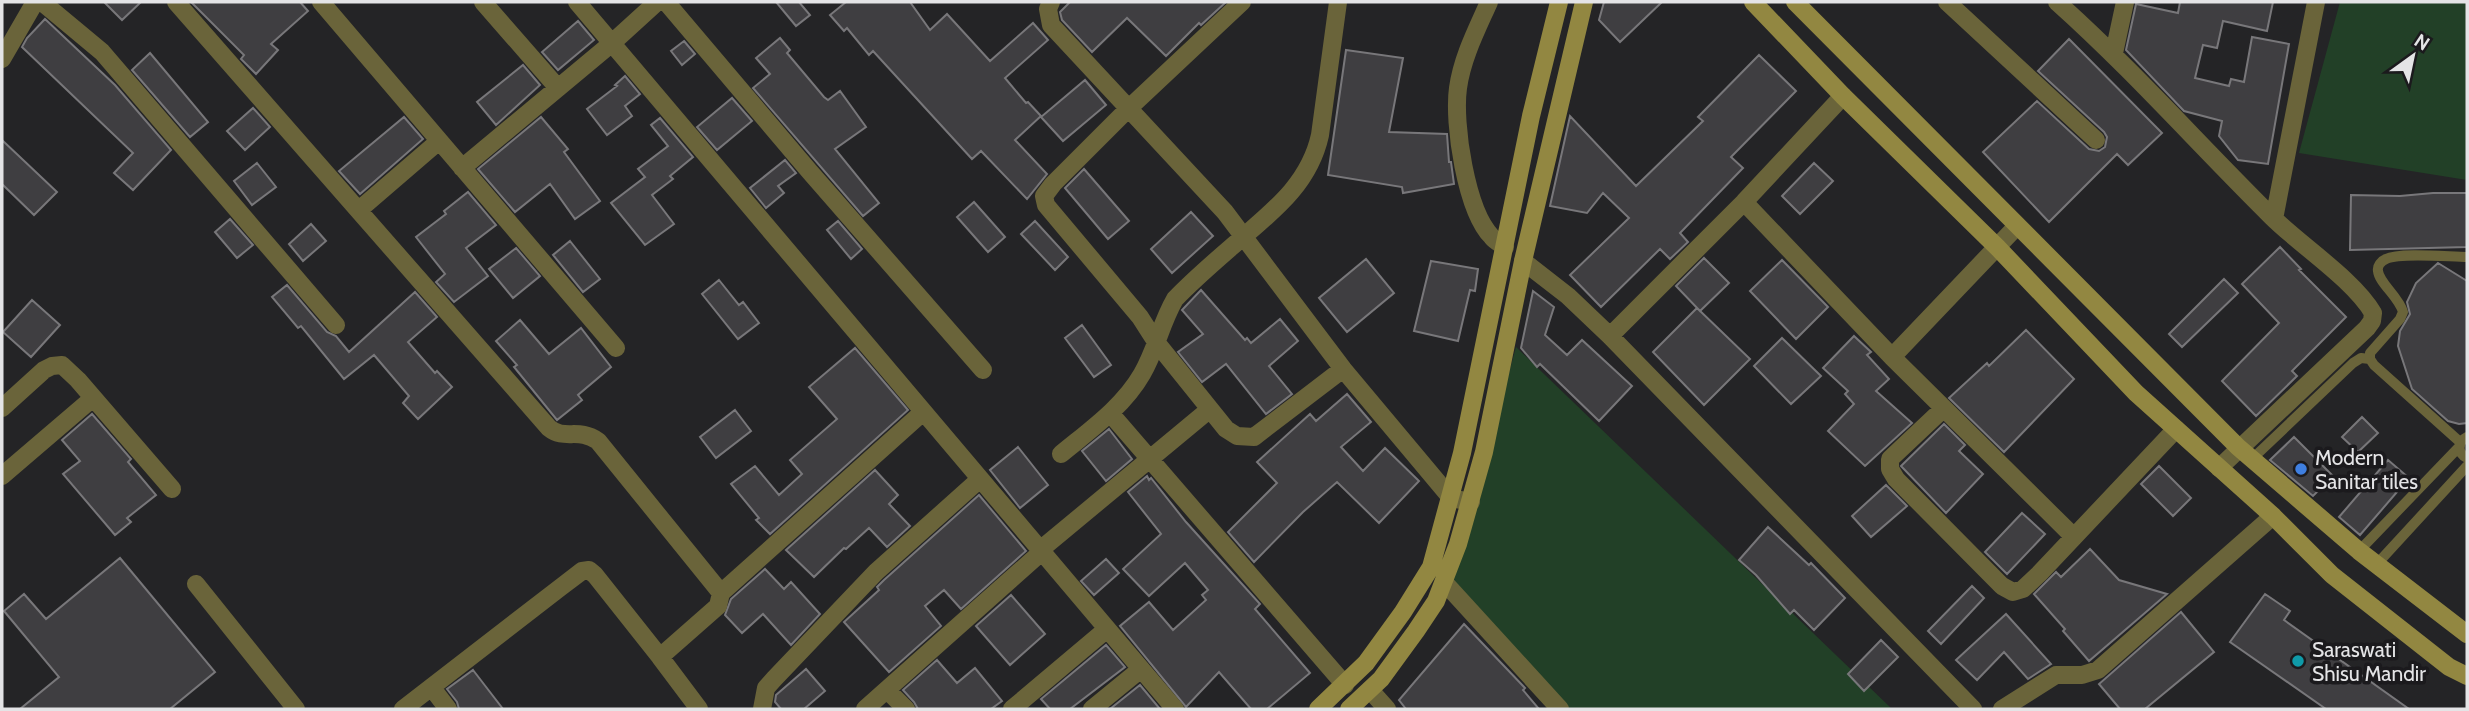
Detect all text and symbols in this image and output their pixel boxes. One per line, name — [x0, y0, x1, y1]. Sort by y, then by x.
north arrow — [2378, 21, 2448, 91]
text: N — [2410, 29, 2434, 55]
place label: Modern Sanitar tiles — [2315, 445, 2418, 494]
marker: Modern Sanitar tiles — [2293, 461, 2309, 477]
place label: Saraswati Shisu Mandir — [2312, 637, 2426, 686]
marker: Saraswati Shisu Mandir — [2290, 653, 2306, 669]

